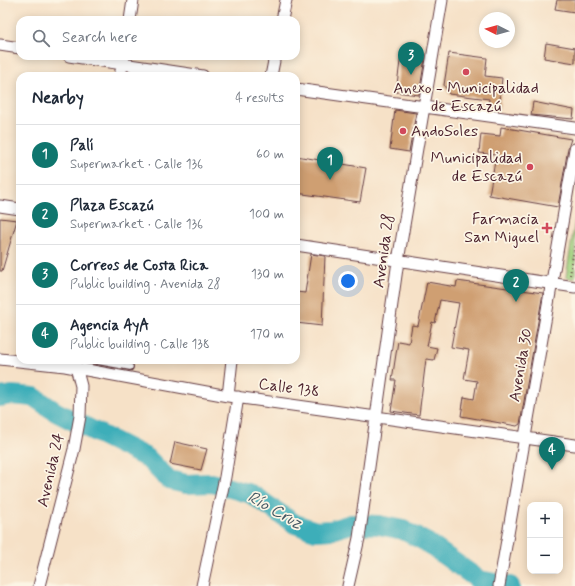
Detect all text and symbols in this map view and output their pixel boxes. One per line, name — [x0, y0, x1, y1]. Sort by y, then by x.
north arrow — [479, 12, 515, 48]
search box — [16, 16, 300, 60]
icon: search — [30, 27, 52, 49]
text: Search here — [62, 28, 138, 48]
pin: 3 — [398, 42, 424, 75]
marker: Anexo - Municipalidad de Escazú — [461, 67, 471, 77]
place label: Anexo - Municipalidad de Escazú — [393, 78, 539, 117]
text: Nearby — [32, 87, 84, 109]
text: 4 results — [235, 90, 284, 107]
place label: AndoSoles — [411, 121, 478, 142]
marker: AndoSoles — [398, 126, 408, 136]
text: Palí — [70, 136, 94, 156]
text: 1 — [42, 146, 48, 163]
text: 60 m — [256, 146, 284, 163]
pin: 1 — [317, 147, 343, 180]
place label: Municipalidad de Escazú — [431, 148, 522, 187]
text: Supermarket · Calle 136 — [70, 156, 203, 173]
marker: Municipalidad de Escazú — [525, 162, 535, 172]
text: Plaza Escazú — [70, 196, 154, 216]
text: 2 — [42, 206, 48, 223]
text: 100 m — [249, 206, 284, 223]
place label: Farmacia San Miguel — [464, 209, 539, 248]
street label: Avenida 28 — [368, 213, 400, 289]
text: Supermarket · Calle 136 — [70, 216, 203, 233]
marker: Farmacia San Miguel — [542, 223, 552, 233]
text: Correos de Costa Rica — [70, 256, 208, 276]
text: 3 — [42, 266, 48, 283]
text: 130 m — [251, 266, 284, 283]
pin: 2 — [503, 269, 529, 302]
your location — [338, 271, 358, 291]
text: Public building · Avenida 28 — [70, 276, 221, 293]
text: Agencia AyA — [70, 316, 149, 336]
text: 4 — [41, 326, 49, 343]
text: 170 m — [250, 326, 284, 343]
street label: Avenida 30 — [504, 327, 538, 403]
text: Public building · Calle 138 — [70, 336, 210, 353]
street label: Calle 138 — [257, 373, 321, 403]
street label: Avenida 24 — [32, 431, 70, 509]
pin: 4 — [539, 437, 565, 470]
water label: Río Cruz — [244, 486, 307, 534]
map controls — [527, 502, 563, 574]
button: + — [527, 502, 563, 538]
button: − — [527, 538, 563, 574]

